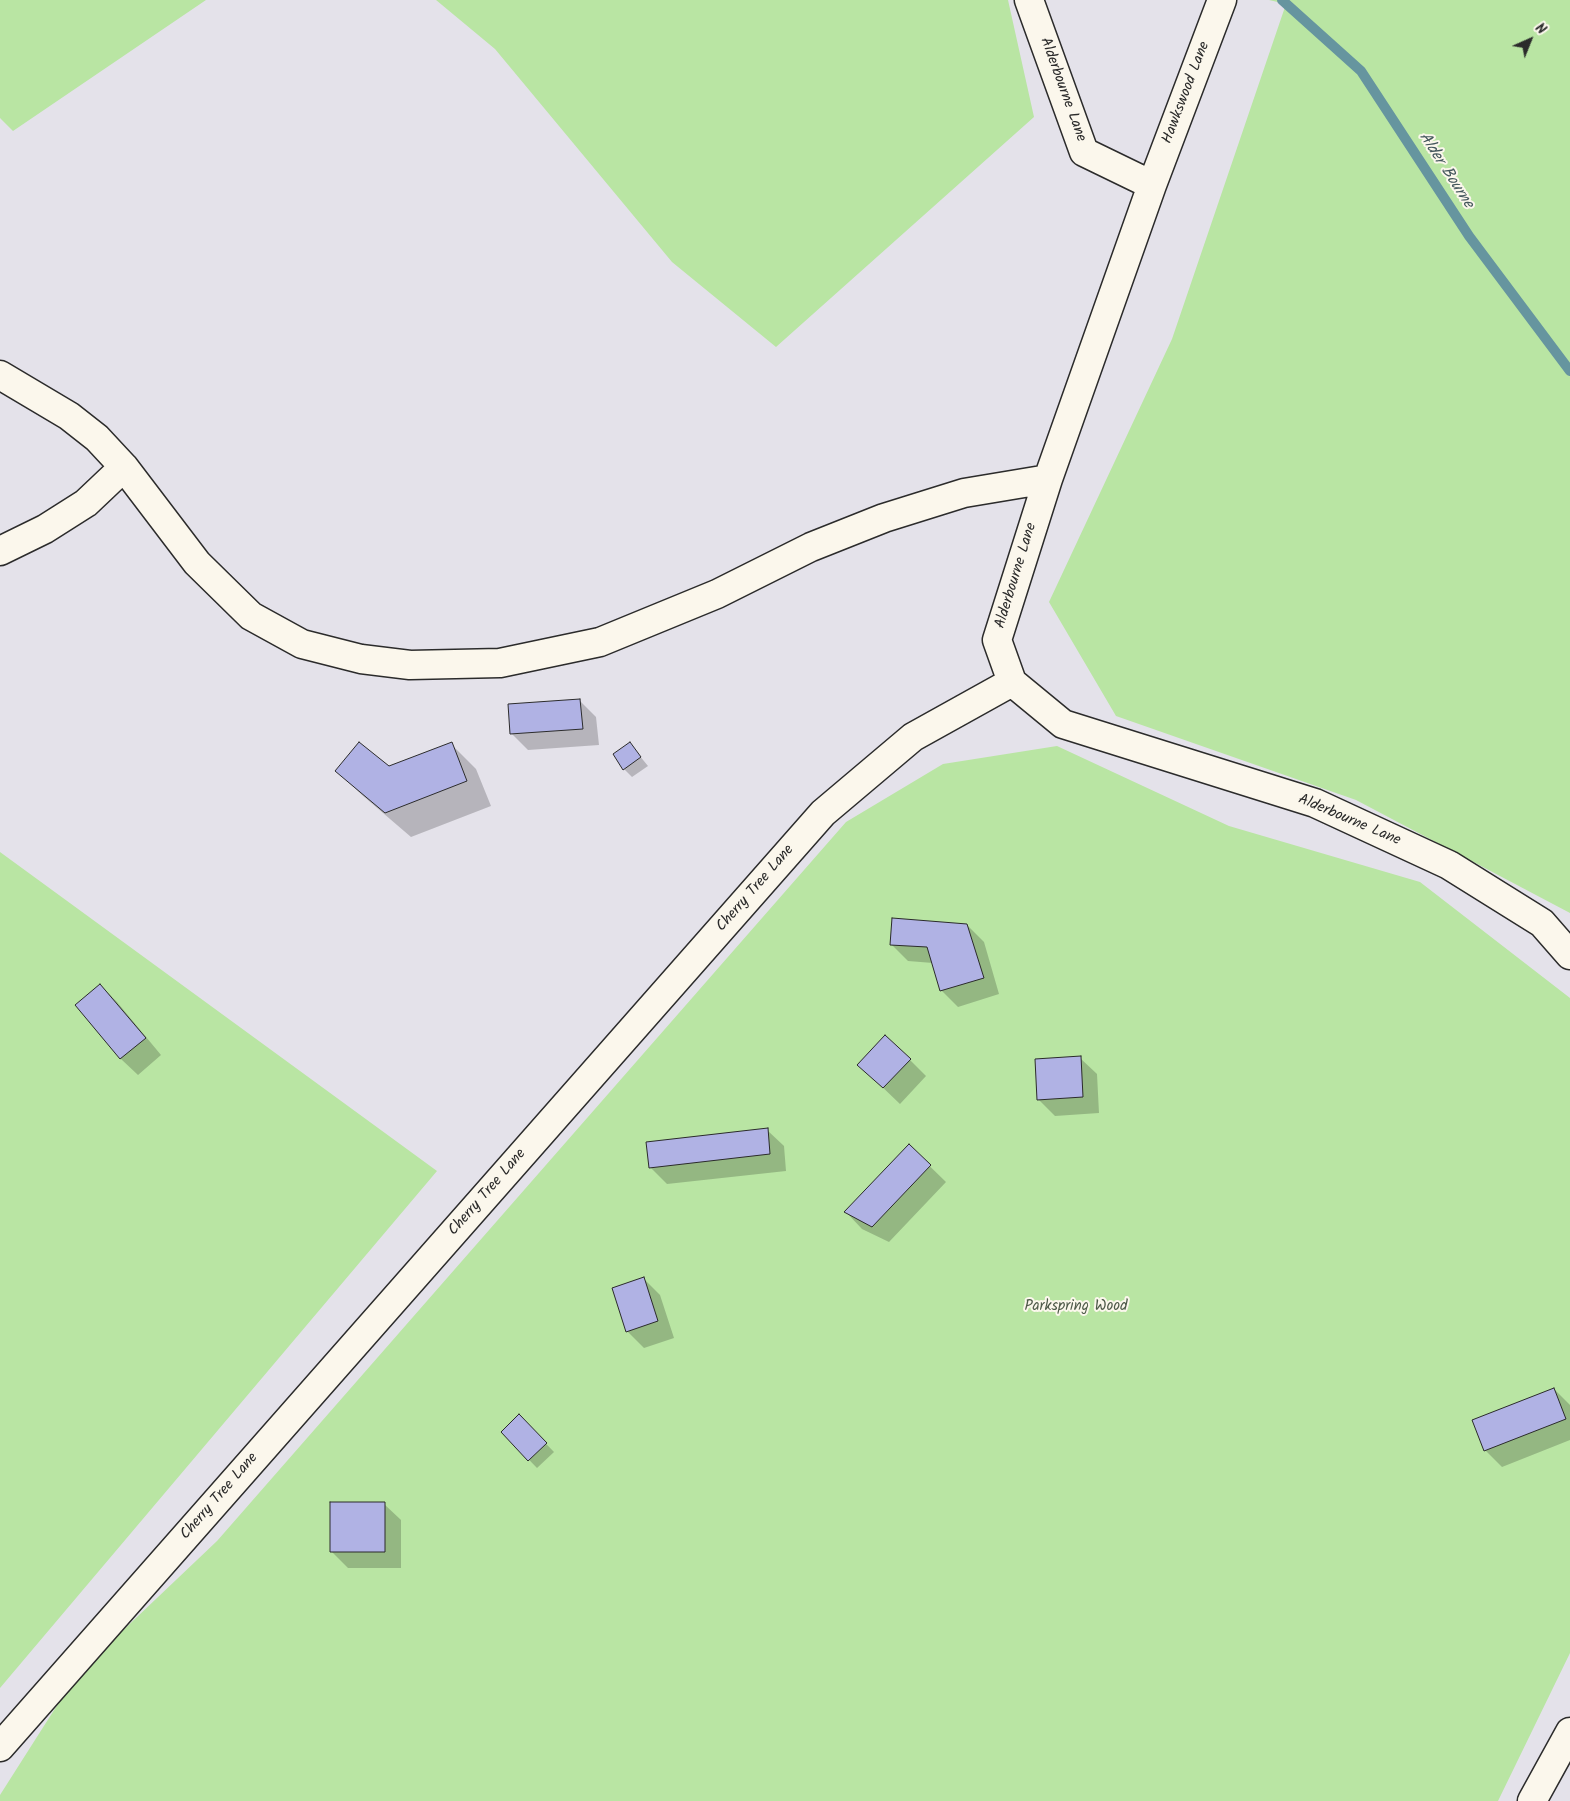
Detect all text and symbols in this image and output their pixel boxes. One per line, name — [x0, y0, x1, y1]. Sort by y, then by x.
north arrow — [1505, 15, 1555, 65]
text: N — [1530, 18, 1551, 40]
street label: Alderbourne Lane — [1035, 35, 1089, 145]
street label: Hawkswood Lane — [1159, 39, 1215, 147]
water label: Alder Bourne — [1413, 129, 1477, 213]
street label: Alderbourne Lane — [992, 521, 1042, 631]
street label: Alderbourne Lane — [1295, 791, 1403, 851]
street label: Cherry Tree Lane — [713, 842, 799, 936]
street label: Cherry Tree Lane — [445, 1146, 531, 1240]
park label: Parkspring Wood — [1024, 1298, 1128, 1316]
street label: Cherry Tree Lane — [177, 1450, 263, 1544]

